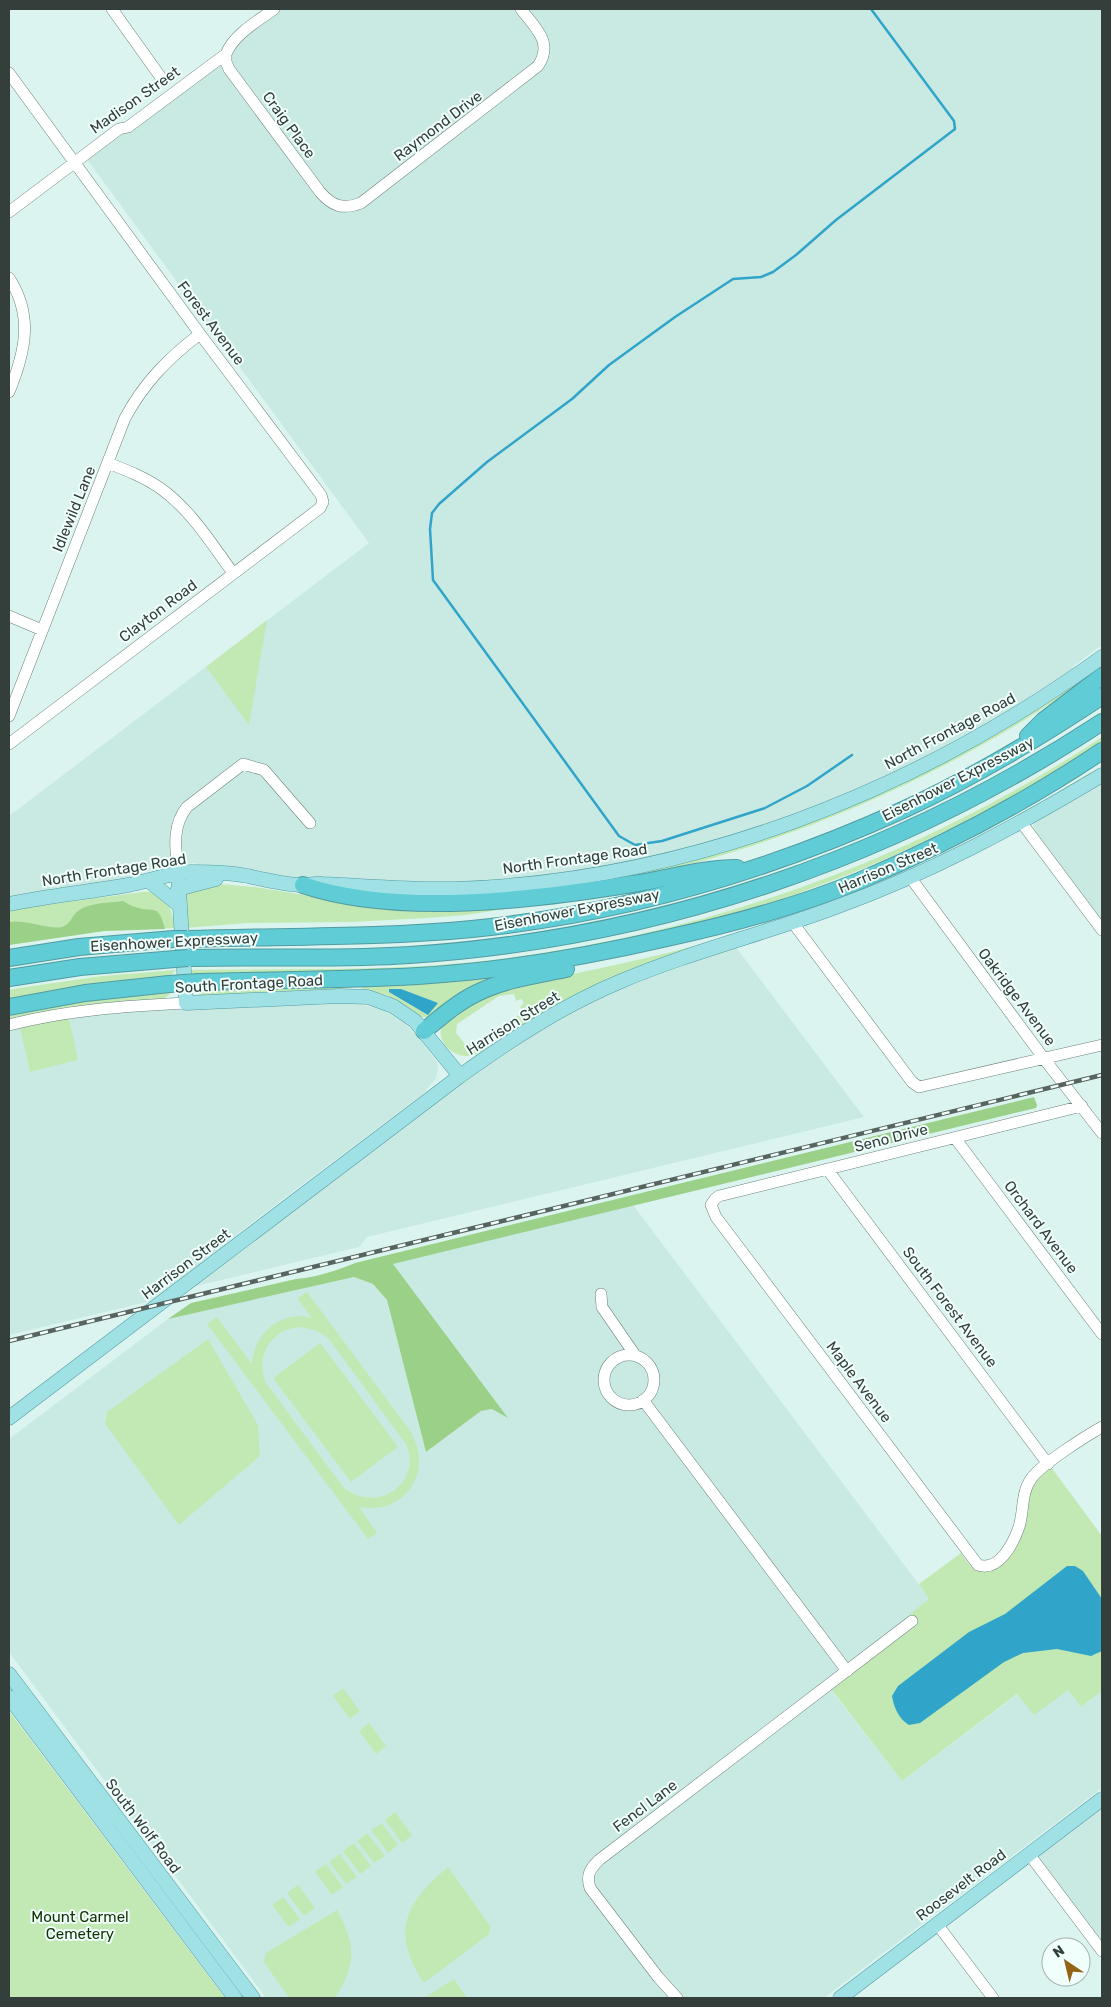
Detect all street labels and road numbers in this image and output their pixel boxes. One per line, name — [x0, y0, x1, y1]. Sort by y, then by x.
street label: Madison Street — [87, 62, 183, 138]
street label: Raymond Drive — [390, 87, 486, 165]
street label: Craig Place — [259, 88, 319, 162]
street label: Forest Avenue — [174, 277, 248, 369]
street label: Idlewild Lane — [49, 463, 99, 555]
street label: Clayton Road — [116, 576, 200, 646]
street label: North Frontage Road — [881, 689, 1019, 773]
street label: Eisenhower Expressway — [879, 733, 1037, 825]
street label: Harrison Street — [836, 839, 941, 897]
street label: North Frontage Road — [502, 840, 648, 878]
street label: North Frontage Road — [41, 850, 187, 890]
street label: Eisenhower Expressway — [493, 885, 661, 935]
street label: Eisenhower Expressway — [90, 929, 258, 955]
street label: Oakridge Avenue — [974, 945, 1060, 1049]
street label: South Frontage Road — [175, 971, 323, 997]
street label: Harrison Street — [463, 987, 563, 1059]
street label: Seno Drive — [852, 1120, 930, 1156]
street label: Orchard Avenue — [1000, 1177, 1082, 1277]
street label: Harrison Street — [138, 1225, 234, 1303]
street label: South Forest Avenue — [899, 1243, 1001, 1371]
street label: Maple Avenue — [823, 1338, 895, 1426]
street label: South Wolf Road — [101, 1775, 185, 1877]
street label: Fencl Lane — [609, 1776, 681, 1836]
street label: Roosevelt Road — [912, 1845, 1010, 1925]

